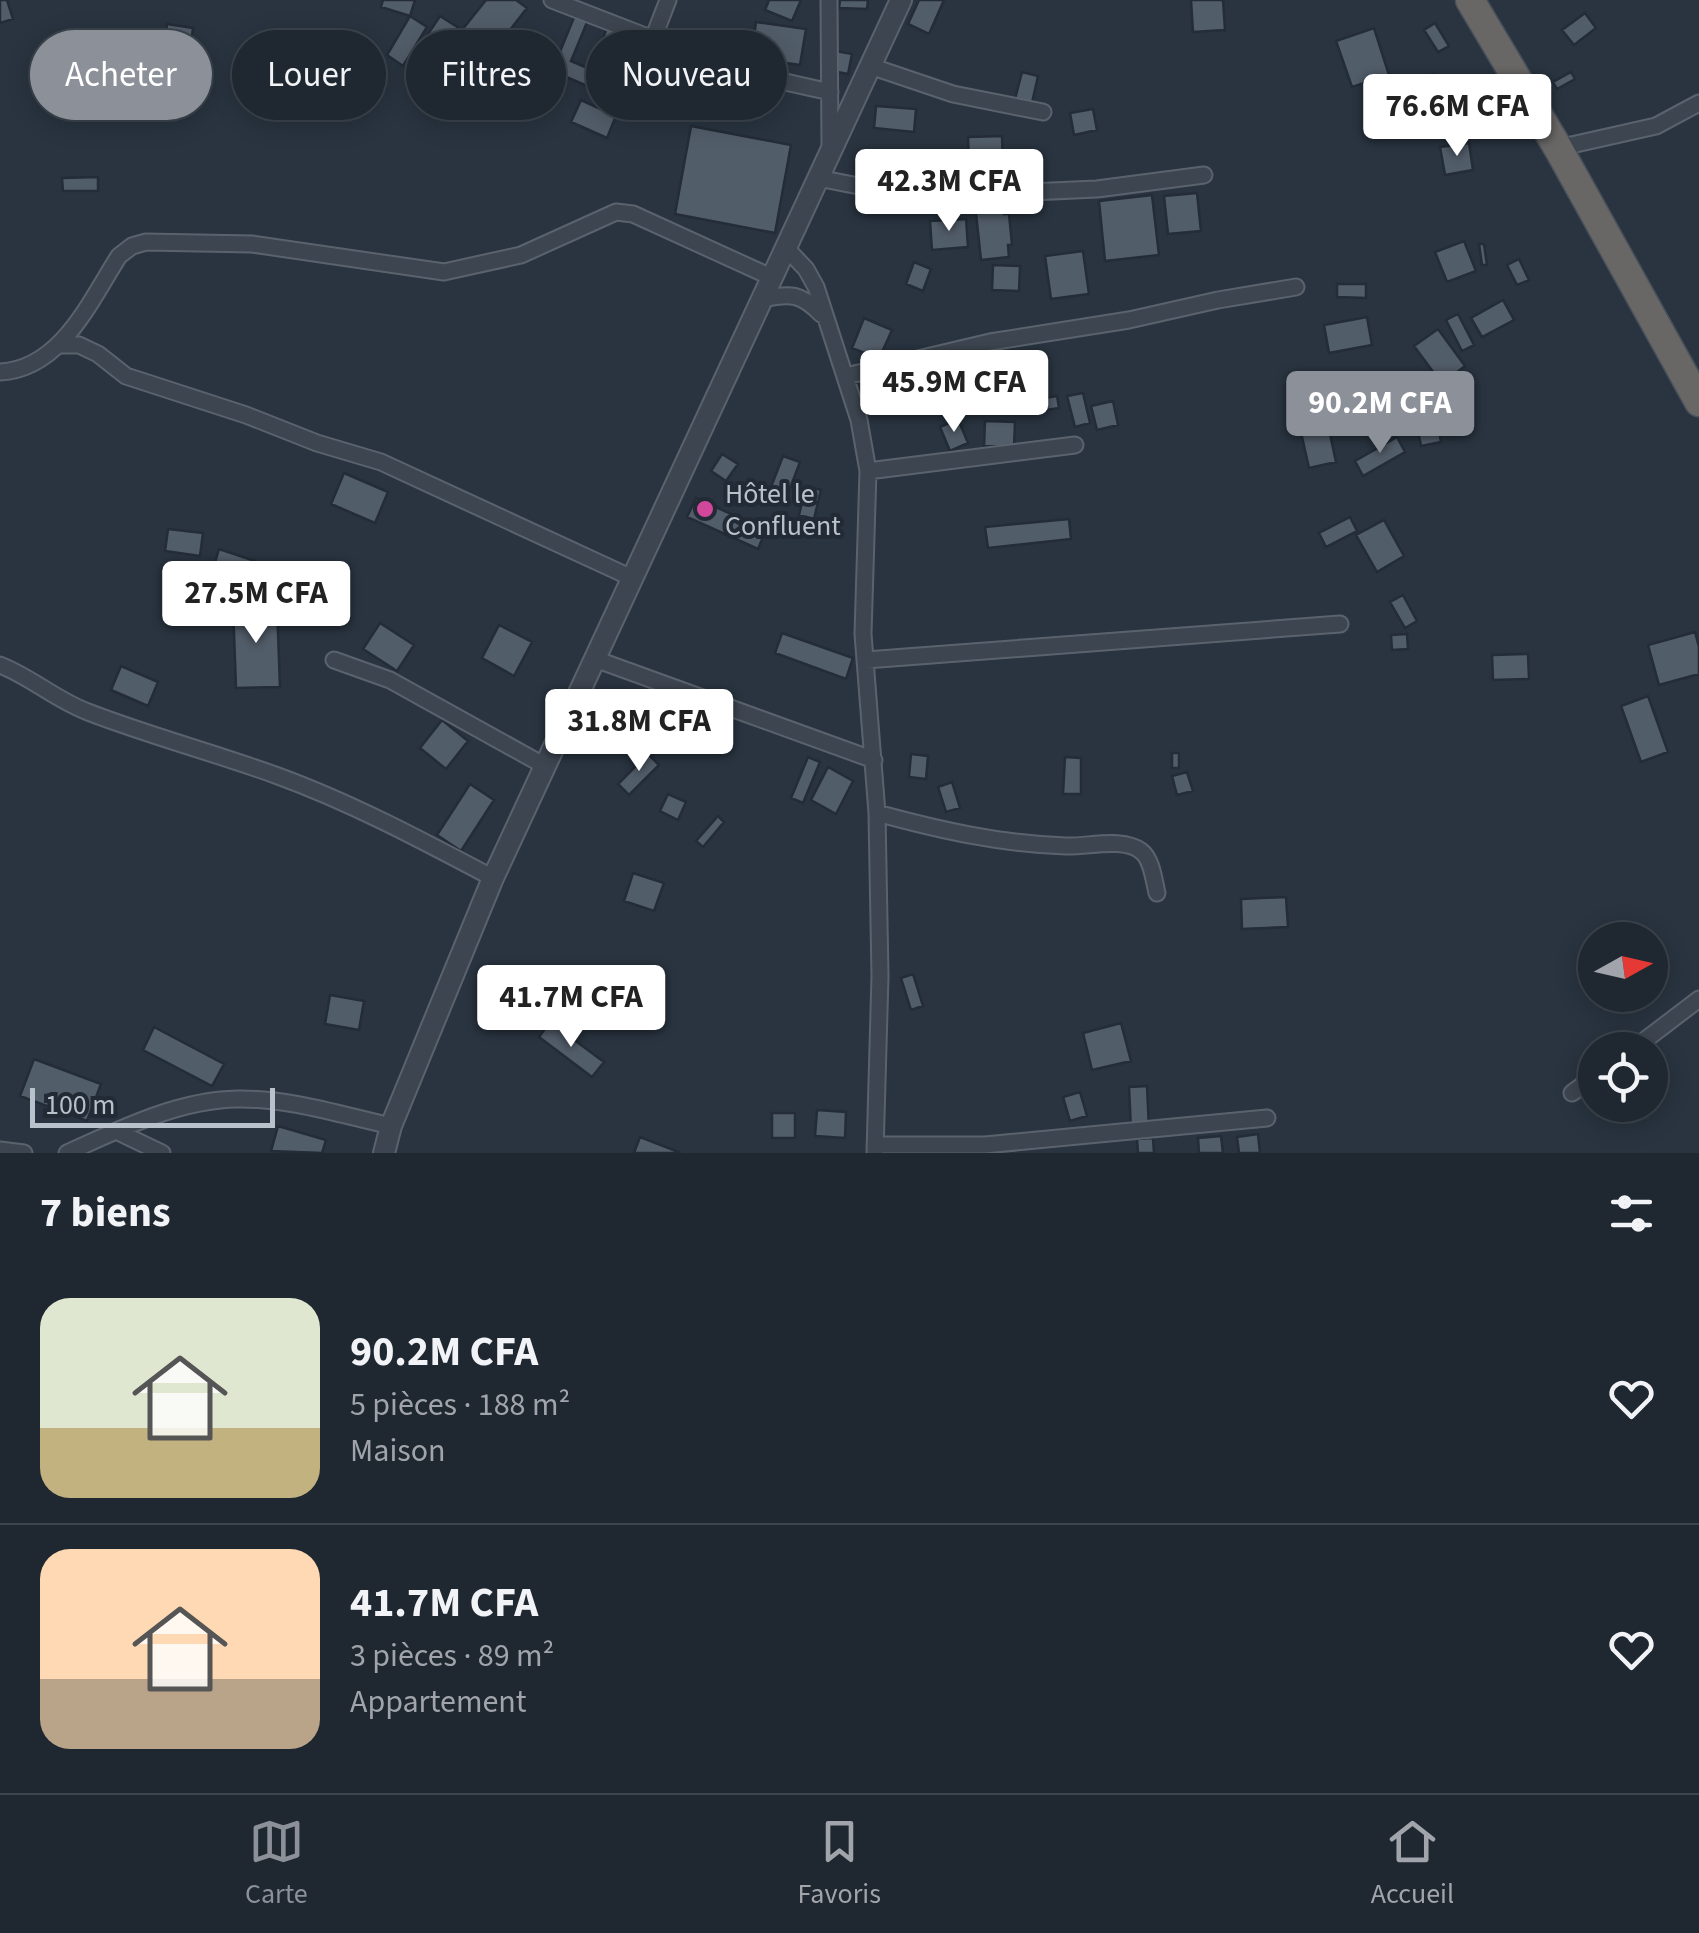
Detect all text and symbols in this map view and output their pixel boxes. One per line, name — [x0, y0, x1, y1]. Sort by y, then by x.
chip: Acheter — [30, 30, 212, 120]
chip: Louer — [232, 30, 386, 120]
chip: Filtres — [406, 30, 566, 120]
chip: Nouveau — [586, 30, 787, 120]
pin: 76.6M CFA — [1343, 74, 1571, 159]
text: 76.6M CFA — [1385, 83, 1529, 129]
pin: 42.3M CFA — [835, 149, 1063, 234]
text: 42.3M CFA — [877, 158, 1021, 204]
pin: 45.9M CFA — [840, 350, 1068, 435]
text: 45.9M CFA — [882, 359, 1026, 405]
pin: 90.2M CFA — [1266, 371, 1494, 456]
text: 90.2M CFA — [1308, 380, 1452, 426]
place label: Hôtel le Confluent — [725, 474, 841, 546]
marker: Hôtel le Confluent — [694, 498, 716, 520]
pin: 27.5M CFA — [142, 561, 370, 646]
text: 27.5M CFA — [184, 570, 328, 616]
pin: 31.8M CFA — [525, 689, 753, 774]
text: 31.8M CFA — [567, 698, 711, 744]
north arrow — [1578, 922, 1668, 1012]
map controls — [1578, 922, 1668, 1122]
pin: 41.7M CFA — [457, 965, 685, 1050]
text: 41.7M CFA — [499, 974, 643, 1020]
button: locate — [1578, 1032, 1668, 1122]
scale bar — [30, 1083, 275, 1128]
text: 100 m — [45, 1085, 116, 1125]
text: 7 biens — [40, 1183, 171, 1243]
icon: filters — [1604, 1186, 1659, 1241]
text: 90.2M CFA — [350, 1322, 538, 1382]
icon: home — [120, 1338, 240, 1458]
icon: heart — [1604, 1371, 1659, 1426]
text: 5 pièces · 188 m² — [350, 1382, 570, 1428]
text: Maison — [350, 1428, 446, 1474]
text: 41.7M CFA — [350, 1573, 538, 1633]
icon: home — [120, 1589, 240, 1709]
icon: heart — [1604, 1622, 1659, 1677]
text: 3 pièces · 89 m² — [350, 1633, 554, 1679]
text: Appartement — [350, 1679, 527, 1725]
tab: Carte — [245, 1814, 308, 1914]
tab: Favoris — [797, 1814, 881, 1914]
tab: Accueil — [1371, 1814, 1454, 1914]

